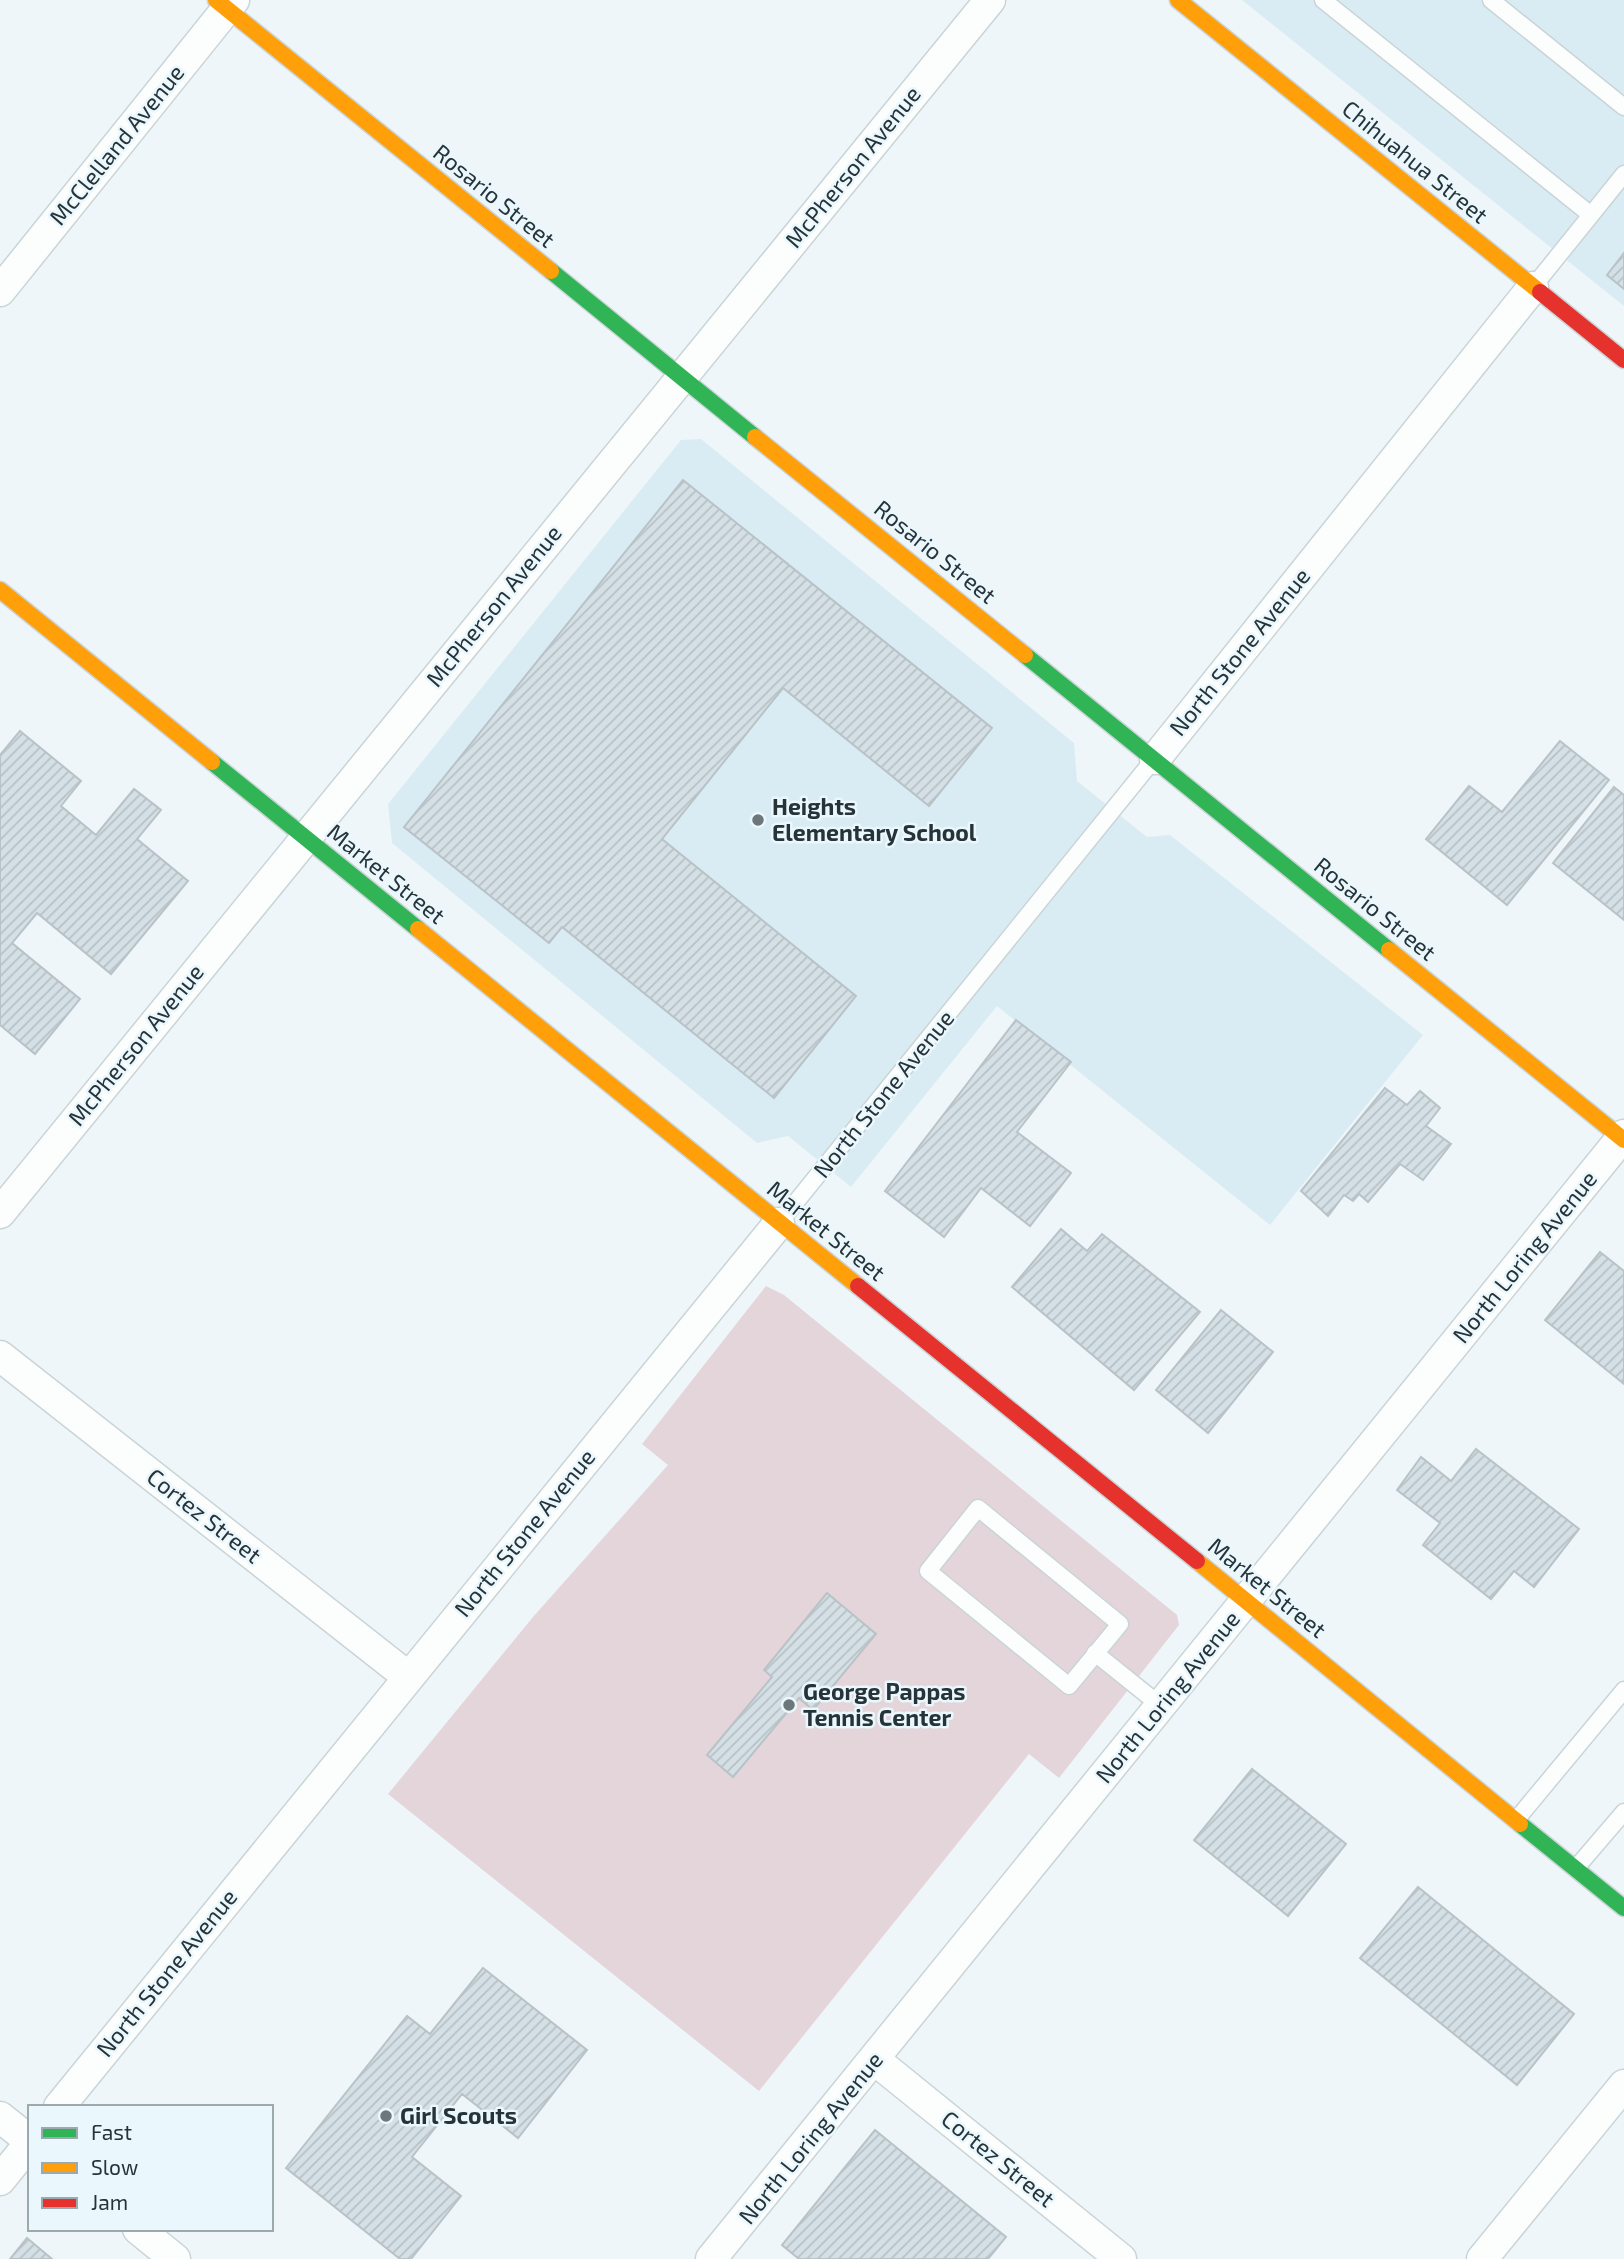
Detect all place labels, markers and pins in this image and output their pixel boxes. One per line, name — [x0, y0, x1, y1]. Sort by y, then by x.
place label: Heights Elementary School — [772, 792, 977, 846]
marker: Heights Elementary School — [750, 812, 766, 828]
place label: George Pappas Tennis Center — [803, 1677, 966, 1731]
marker: George Pappas Tennis Center — [781, 1697, 797, 1713]
place label: Girl Scouts — [400, 2101, 517, 2129]
marker: Girl Scouts — [378, 2108, 394, 2124]

